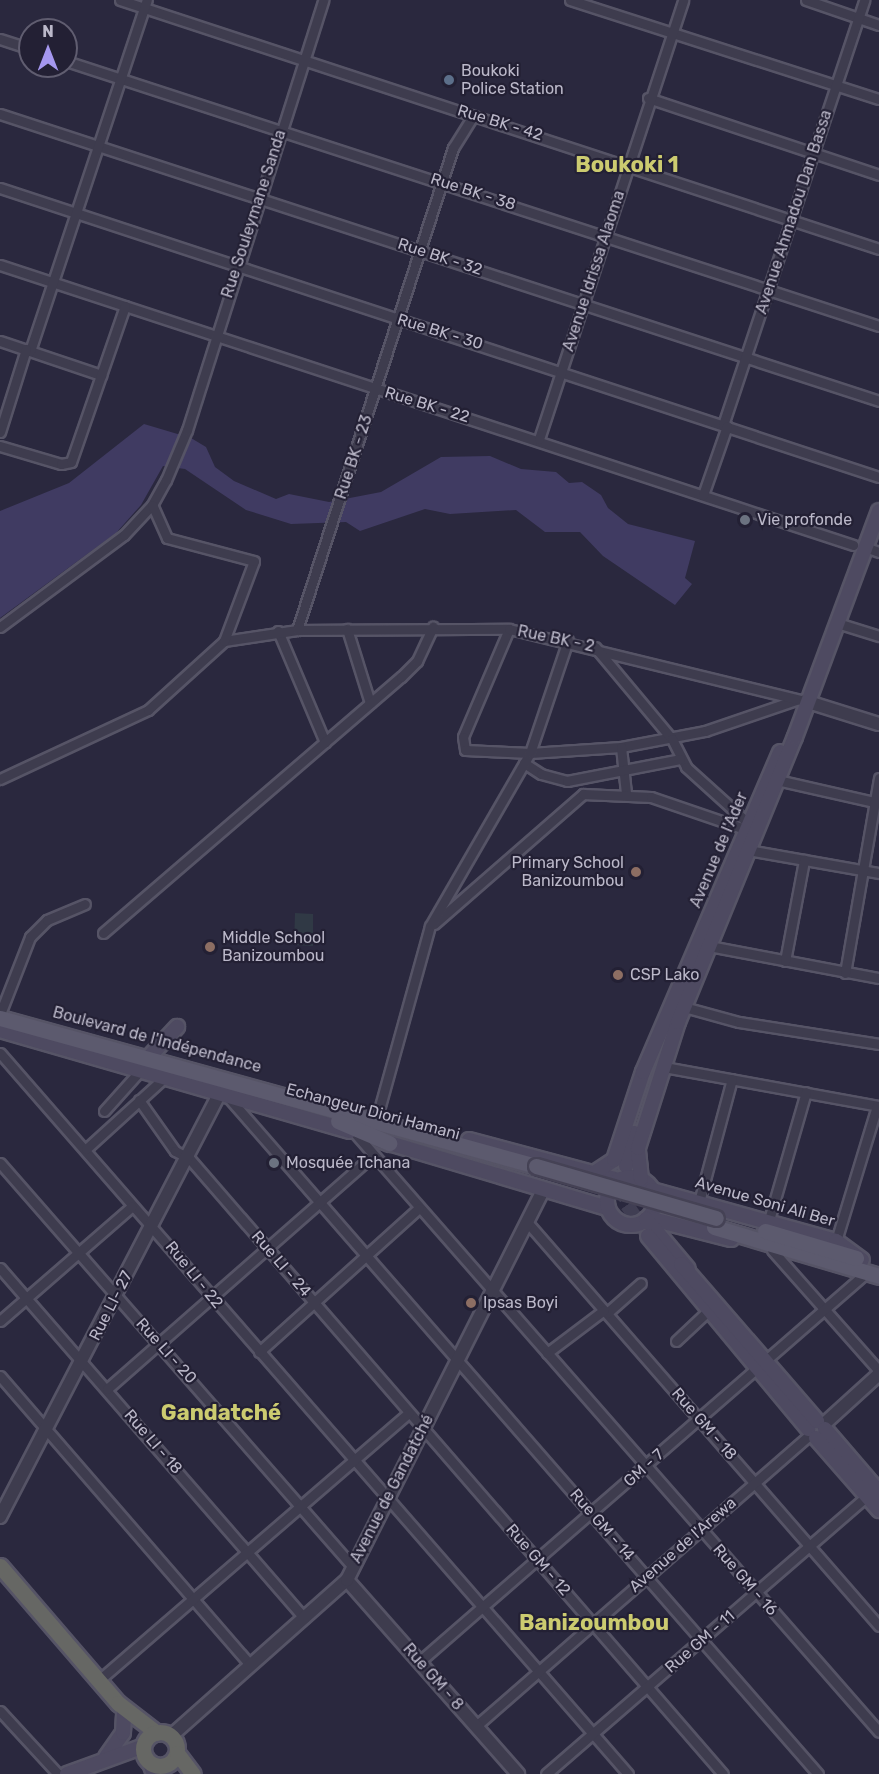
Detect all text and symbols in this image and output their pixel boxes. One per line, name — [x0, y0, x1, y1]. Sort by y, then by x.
north arrow — [18, 18, 78, 78]
text: N — [42, 22, 54, 41]
place label: Boukoki Police Station — [461, 61, 564, 99]
marker: Boukoki Police Station — [442, 73, 456, 87]
street label: Rue BK - 42 — [455, 101, 545, 145]
street label: Avenue Ahmadou Dan Bassa — [752, 107, 836, 317]
street label: Rue Souleymane Sanda — [218, 128, 290, 300]
district label: Boukoki 1 — [575, 152, 679, 178]
street label: Rue BK - 38 — [428, 169, 518, 215]
street label: Avenue Idrissa Alaoma — [559, 188, 629, 354]
street label: Rue BK - 32 — [395, 234, 485, 280]
street label: Rue BK - 30 — [395, 310, 485, 354]
street label: Rue BK - 22 — [382, 383, 472, 427]
street label: Rue BK - 23 — [331, 412, 377, 502]
place label: Vie profonde — [757, 510, 852, 530]
marker: Vie profonde — [738, 513, 752, 527]
street label: Rue BK - 2 — [516, 621, 596, 657]
street label: Avenue de l'Ader — [686, 789, 752, 911]
place label: Primary School Banizoumbou — [511, 853, 624, 891]
marker: Primary School Banizoumbou — [629, 865, 643, 879]
place label: Middle School Banizoumbou — [222, 928, 325, 966]
marker: Middle School Banizoumbou — [203, 940, 217, 954]
place label: CSP Lako — [630, 965, 700, 985]
marker: CSP Lako — [611, 968, 625, 982]
street label: Boulevard de l'Indépendance — [51, 1003, 263, 1077]
street label: Echangeur Diori Hamani — [284, 1079, 462, 1145]
place label: Mosquée Tchana — [286, 1153, 411, 1173]
marker: Mosquée Tchana — [267, 1156, 281, 1170]
street label: Avenue Soni Ali Ber — [693, 1173, 837, 1231]
street label: Rue LI - 24 — [247, 1227, 315, 1301]
street label: Rue LI - 22 — [161, 1238, 227, 1312]
street label: Rue LI- 27 — [85, 1268, 137, 1344]
place label: Ipsas Boyi — [483, 1293, 558, 1313]
marker: Ipsas Boyi — [464, 1296, 478, 1310]
street label: Rue LI - 20 — [132, 1314, 200, 1388]
street label: Rue GM - 18 — [667, 1384, 741, 1464]
district label: Gandatché — [161, 1400, 281, 1426]
street label: Rue LI - 18 — [120, 1406, 186, 1478]
street label: Avenue de Gandatché — [346, 1412, 438, 1566]
street label: GM - 7 — [620, 1445, 668, 1491]
street label: Rue GM - 14 — [566, 1485, 638, 1565]
street label: Avenue de l'Arewa — [626, 1493, 740, 1597]
street label: Rue GM - 12 — [502, 1520, 574, 1600]
street label: Rue GM - 16 — [709, 1540, 781, 1620]
street label: Rue GM - 11 — [661, 1607, 739, 1677]
district label: Banizoumbou — [519, 1610, 669, 1636]
street label: Rue GM - 8 — [399, 1640, 467, 1714]

